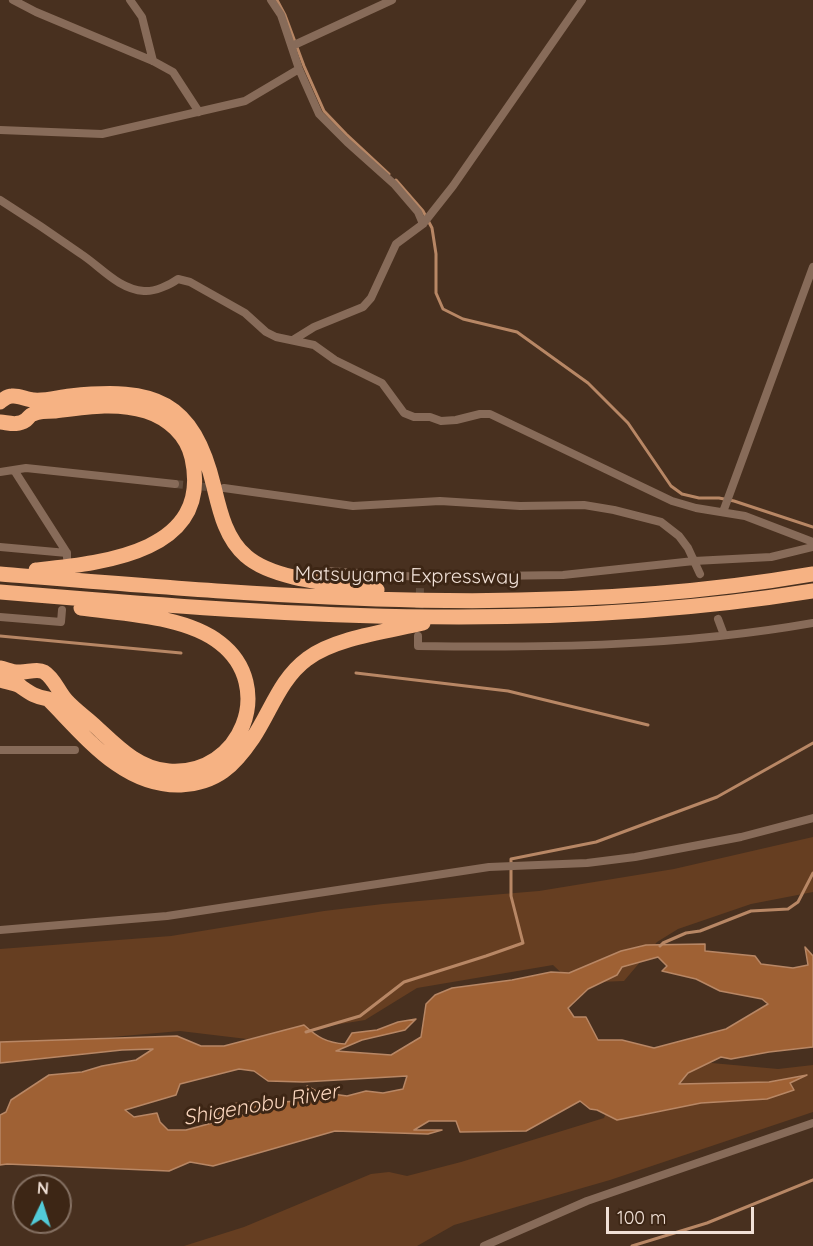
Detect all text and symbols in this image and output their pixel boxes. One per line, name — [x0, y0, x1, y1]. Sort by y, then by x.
street label: Matsuyama Expressway — [294, 562, 520, 590]
water label: Shigenobu River — [181, 1079, 341, 1131]
north arrow — [12, 1174, 72, 1234]
text: N — [37, 1178, 50, 1198]
scale bar — [609, 1195, 758, 1233]
text: 100 m — [617, 1206, 666, 1229]

